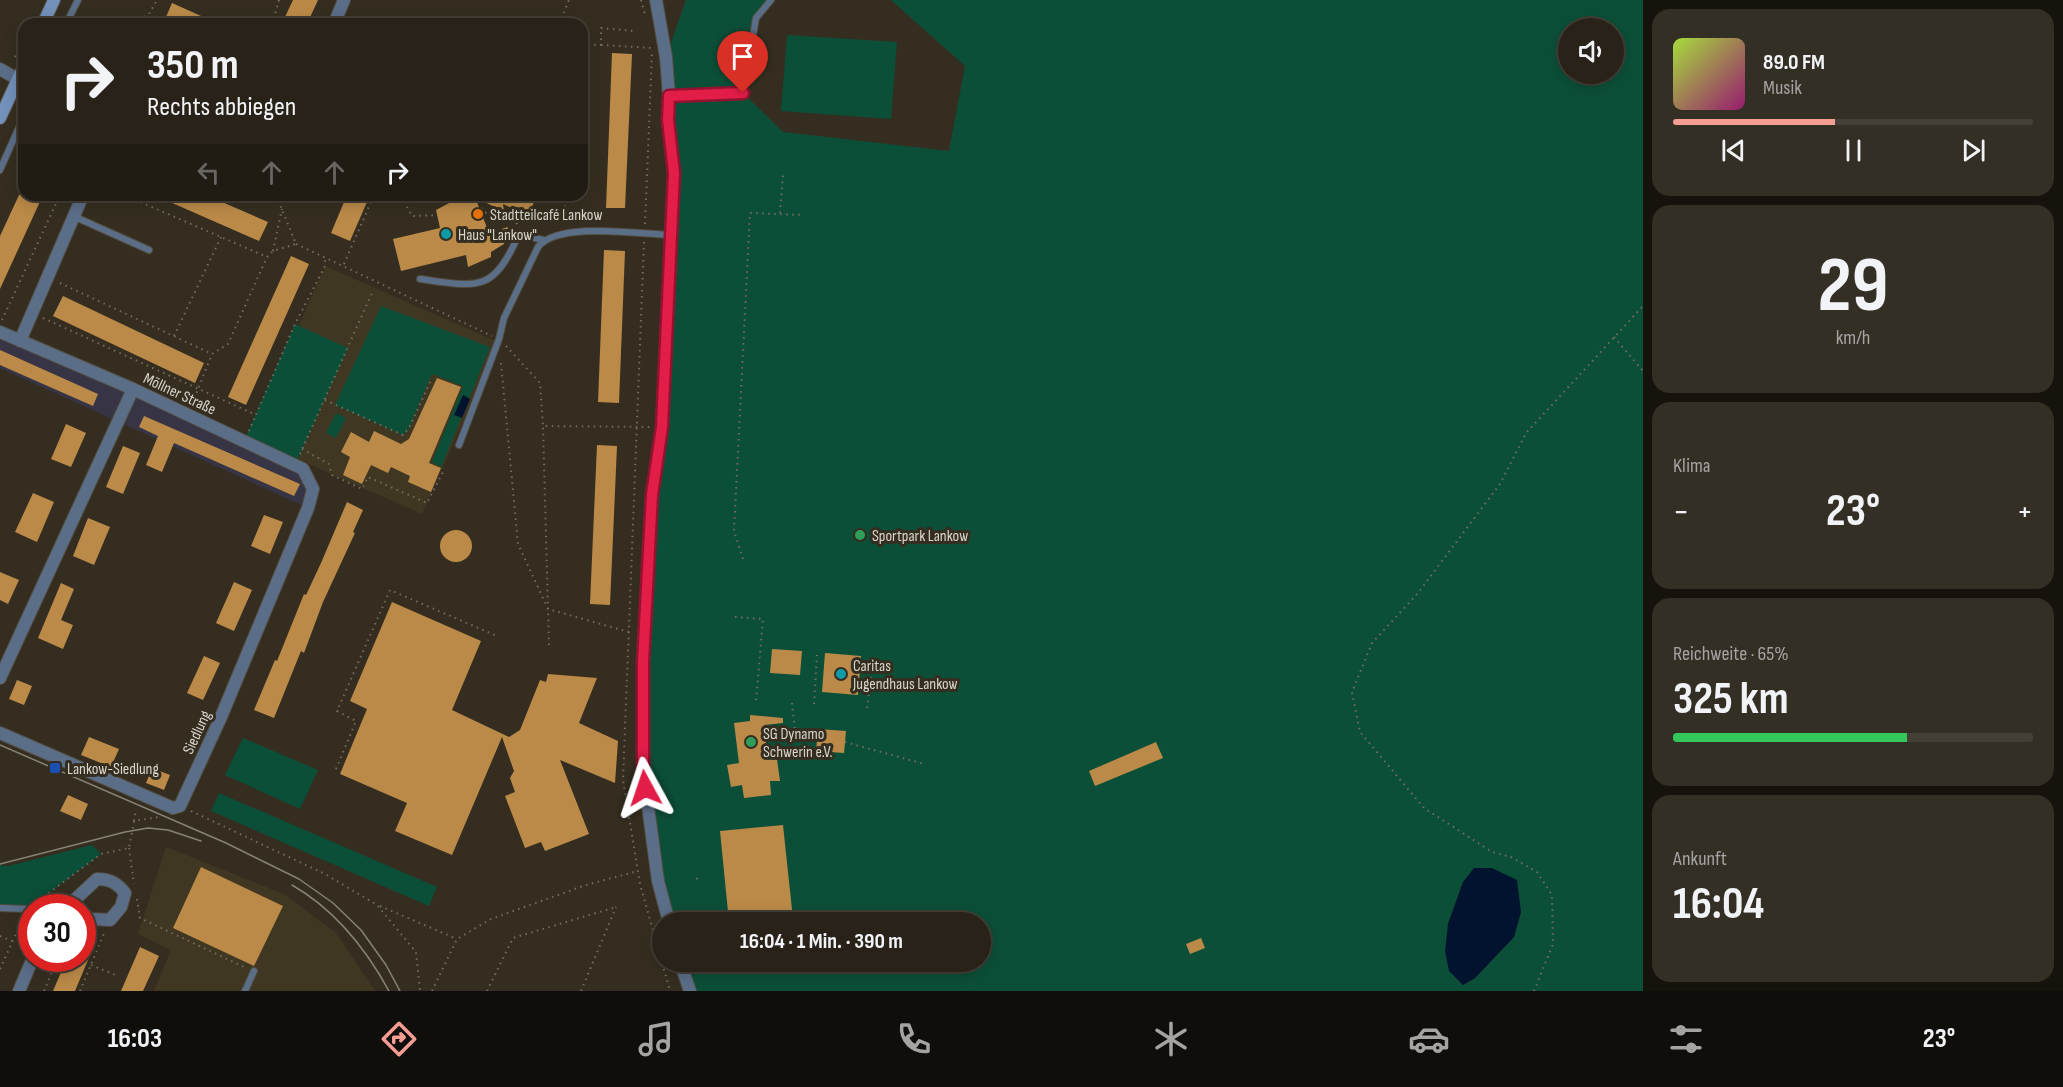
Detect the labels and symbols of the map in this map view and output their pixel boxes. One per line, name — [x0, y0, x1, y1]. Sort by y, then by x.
pin — [717, 31, 768, 93]
place label: Stadtteilcafé Lankow — [490, 206, 602, 225]
marker: Stadtteilcafé Lankow — [471, 207, 485, 221]
place label: Haus "Lankow" — [458, 226, 537, 245]
marker: Haus "Lankow" — [439, 227, 453, 241]
street label: Möllner Straße — [140, 369, 219, 419]
place label: Sportpark Lankow — [872, 527, 968, 546]
marker: Sportpark Lankow — [853, 528, 867, 542]
place label: Caritas Jugendhaus Lankow — [852, 657, 958, 694]
marker: Caritas Jugendhaus Lankow — [834, 667, 848, 681]
street label: Siedlung — [179, 708, 216, 757]
place label: SG Dynamo Schwerin e.V. — [763, 725, 833, 762]
marker: SG Dynamo Schwerin e.V. — [744, 735, 758, 749]
position arrow — [613, 756, 677, 820]
place label: Lankow-Siedlung — [67, 760, 159, 779]
marker: Lankow-Siedlung — [48, 761, 62, 775]
speed limit sign: 30 — [18, 894, 96, 972]

